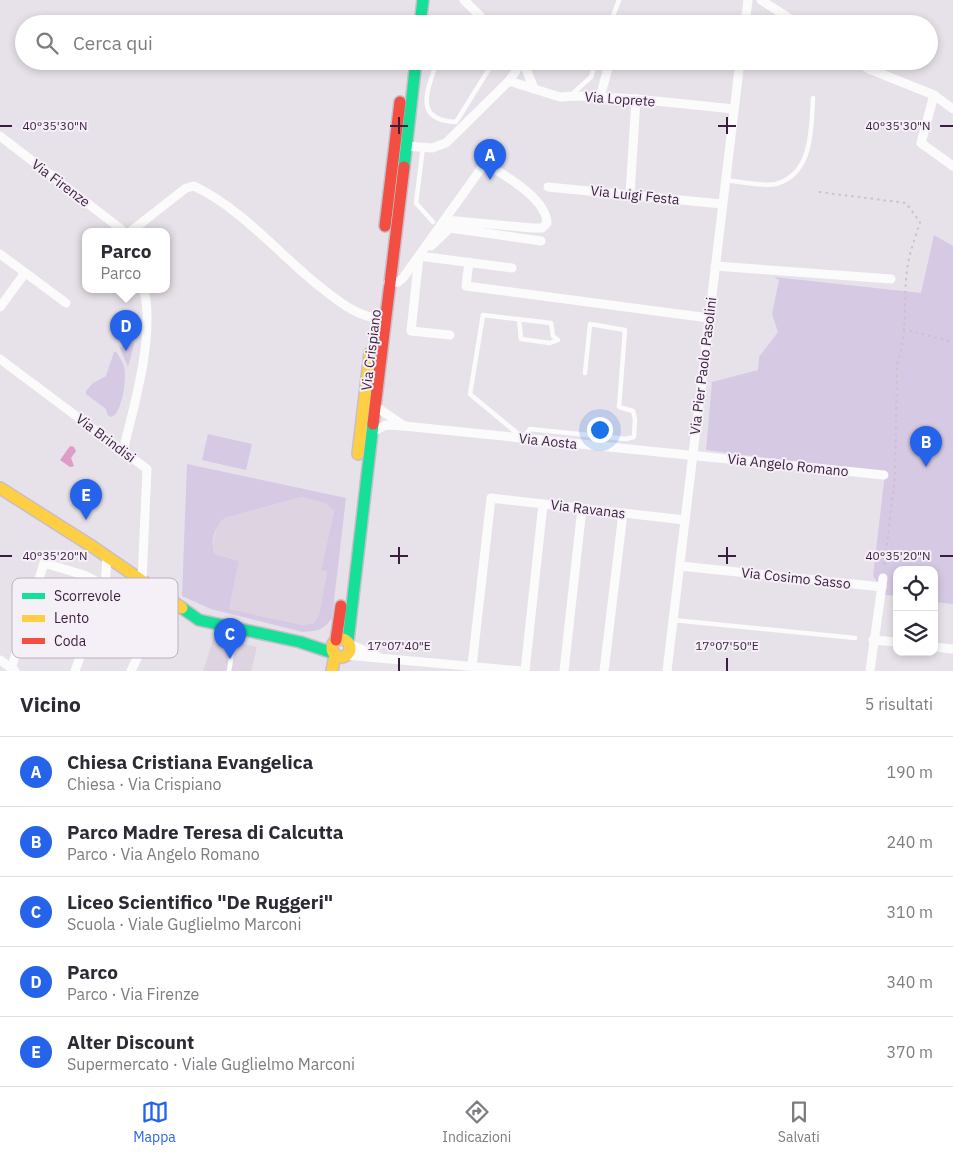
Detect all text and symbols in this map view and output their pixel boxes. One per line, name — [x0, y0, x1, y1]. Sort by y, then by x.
search box — [15, 15, 938, 70]
icon: search — [33, 29, 61, 57]
text: Cerca qui — [73, 31, 153, 55]
street label: Via Loprete — [584, 88, 656, 110]
text: 40°35'30"N — [22, 118, 88, 133]
text: 40°35'30"N — [865, 118, 931, 133]
pin: A — [474, 139, 506, 180]
street label: Via Firenze — [28, 155, 94, 211]
street label: Via Luigi Festa — [590, 181, 681, 209]
popup — [82, 228, 170, 293]
text: Parco — [100, 239, 152, 263]
text: Parco — [100, 263, 141, 283]
street label: Via Pier Paolo Pasolini — [686, 296, 720, 436]
street label: Via Crispiano — [357, 308, 385, 392]
pin: D — [110, 310, 142, 351]
street label: Via Brindisi — [72, 410, 140, 466]
your location — [587, 417, 613, 443]
pin: B — [910, 426, 942, 467]
street label: Via Aosta — [518, 429, 579, 453]
street label: Via Angelo Romano — [727, 450, 850, 480]
pin: E — [70, 479, 102, 520]
street label: Via Ravanas — [549, 495, 627, 523]
text: 40°35'20"N — [22, 548, 88, 563]
text: 40°35'20"N — [865, 548, 931, 563]
street label: Via Cosimo Sasso — [740, 563, 852, 593]
map controls — [893, 566, 938, 656]
button: locate — [893, 566, 938, 611]
legend — [12, 578, 178, 658]
text: Scorrevole — [54, 587, 121, 605]
text: Lento — [54, 609, 89, 627]
button: layers — [893, 611, 938, 656]
pin: C — [214, 618, 246, 659]
text: Coda — [54, 632, 87, 650]
text: 17°07'40"E — [367, 638, 431, 653]
text: 17°07'50"E — [695, 638, 759, 653]
text: Vicino — [20, 690, 81, 718]
text: 5 risultati — [865, 694, 933, 714]
text: Chiesa Cristiana Evangelica — [67, 750, 313, 774]
text: A — [31, 762, 41, 782]
text: 190 m — [886, 762, 933, 782]
text: Chiesa · Via Crispiano — [67, 774, 221, 794]
text: Parco Madre Teresa di Calcutta — [67, 820, 344, 844]
text: B — [31, 832, 41, 852]
text: 240 m — [886, 832, 933, 852]
text: Parco · Via Angelo Romano — [67, 844, 260, 864]
text: Liceo Scientifico "De Ruggeri" — [67, 890, 333, 914]
text: C — [31, 902, 41, 922]
text: 310 m — [886, 902, 933, 922]
text: Scuola · Viale Guglielmo Marconi — [67, 914, 301, 934]
text: Parco — [67, 960, 118, 984]
text: D — [30, 972, 42, 992]
text: 340 m — [886, 972, 933, 992]
text: Parco · Via Firenze — [67, 984, 199, 1004]
text: Alter Discount — [67, 1030, 194, 1054]
text: E — [31, 1042, 41, 1062]
text: 370 m — [886, 1042, 933, 1062]
text: Supermercato · Viale Guglielmo Marconi — [67, 1054, 355, 1074]
tab: Mappa — [133, 1098, 176, 1146]
tab: Indicazioni — [442, 1098, 511, 1146]
tab: Salvati — [778, 1098, 820, 1146]

